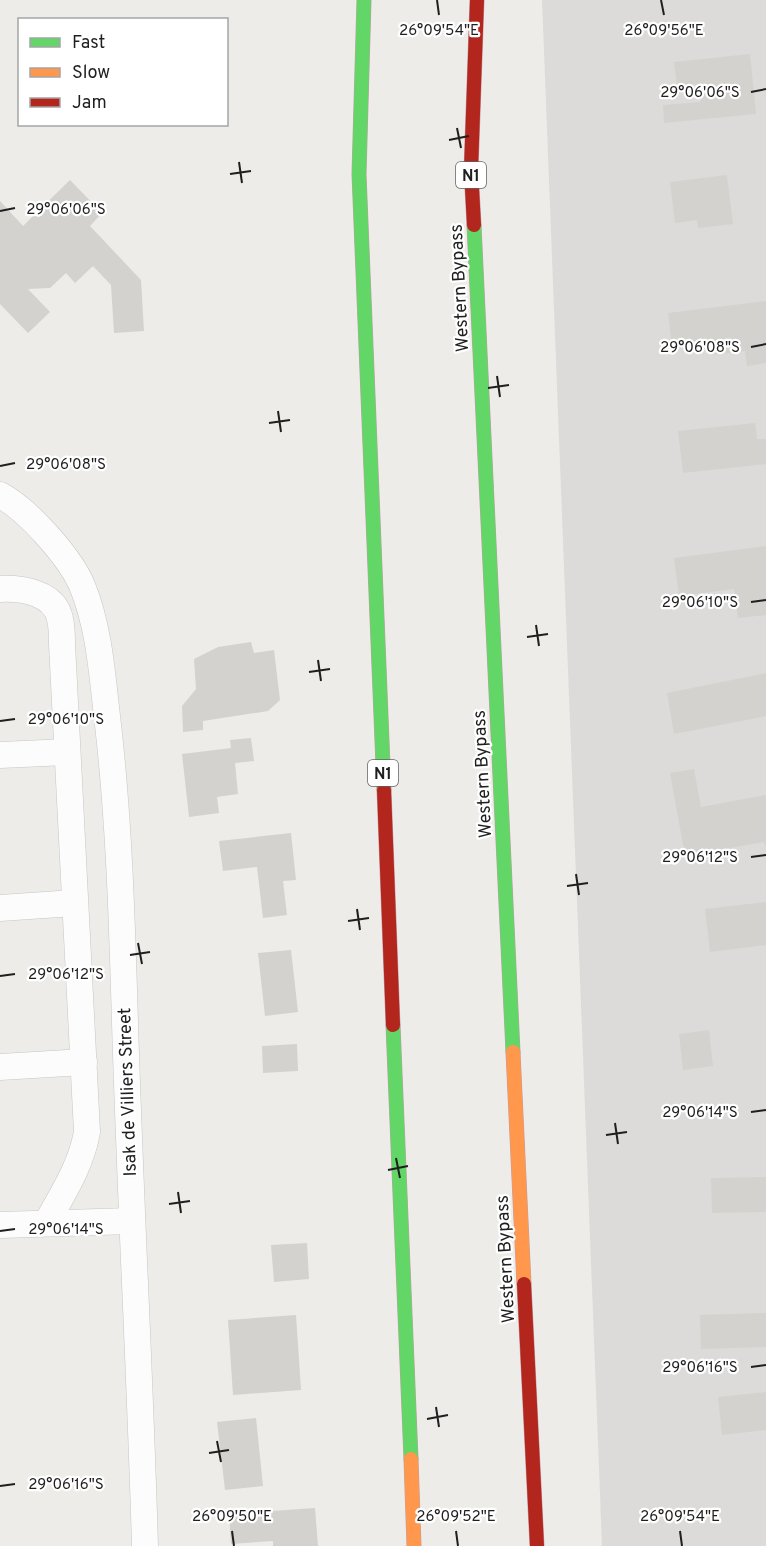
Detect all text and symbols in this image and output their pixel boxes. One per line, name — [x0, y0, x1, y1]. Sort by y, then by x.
legend — [18, 18, 228, 126]
text: 26°09'54"E — [399, 22, 479, 41]
text: 26°09'56"E — [624, 22, 704, 41]
text: Fast — [72, 32, 105, 55]
text: Slow — [72, 62, 110, 85]
text: 29°06'06"S — [660, 84, 740, 103]
text: Jam — [72, 92, 107, 115]
road number: N1 — [456, 162, 486, 188]
text: 29°06'06"S — [26, 201, 106, 220]
street label: Western Bypass — [446, 223, 475, 352]
text: 29°06'08"S — [660, 339, 740, 358]
text: 29°06'08"S — [26, 456, 106, 475]
text: 29°06'10"S — [662, 594, 738, 613]
street label: Western Bypass — [469, 709, 498, 838]
text: 29°06'10"S — [28, 711, 104, 730]
road number: N1 — [368, 760, 398, 786]
text: 29°06'12"S — [662, 849, 738, 868]
text: 29°06'12"S — [28, 966, 104, 985]
street label: Isak de Villiers Street — [114, 1007, 143, 1177]
text: 29°06'14"S — [662, 1104, 738, 1123]
street label: Western Bypass — [492, 1194, 521, 1323]
text: 29°06'14"S — [28, 1221, 104, 1240]
text: 29°06'16"S — [662, 1359, 738, 1378]
text: 29°06'16"S — [28, 1476, 104, 1495]
text: 26°09'50"E — [192, 1508, 272, 1527]
text: 26°09'52"E — [416, 1508, 496, 1527]
text: 26°09'54"E — [640, 1508, 720, 1527]

